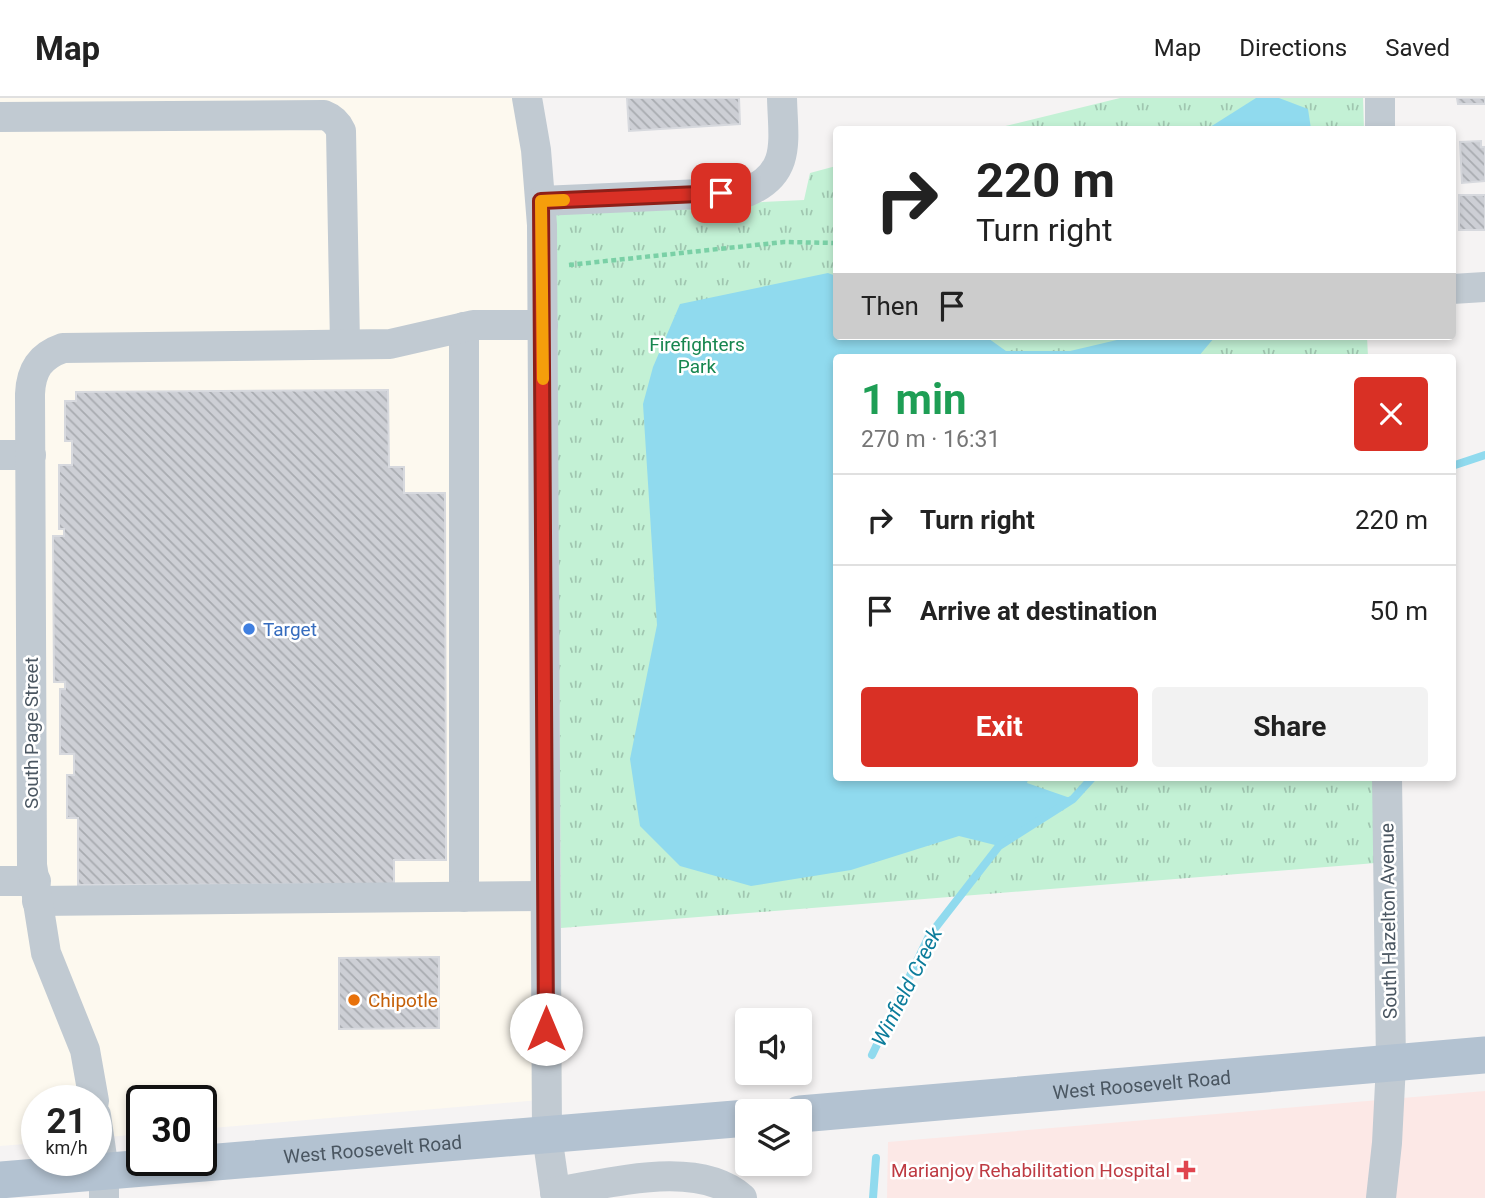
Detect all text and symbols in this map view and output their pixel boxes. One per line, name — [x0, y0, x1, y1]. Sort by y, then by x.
text: Map — [35, 29, 100, 68]
text: Map — [1154, 34, 1201, 62]
text: Directions — [1239, 34, 1347, 62]
text: Saved — [1385, 34, 1450, 62]
text: 220 m — [976, 152, 1115, 209]
icon: right — [861, 154, 952, 245]
pin — [691, 163, 751, 223]
icon: arrive — [702, 174, 740, 212]
text: Turn right — [976, 211, 1112, 249]
icon: arrive — [933, 287, 971, 325]
text: Then — [861, 291, 919, 321]
park label: Firefighters Park — [649, 333, 745, 378]
text: 1 min — [861, 375, 967, 424]
button: close — [1354, 377, 1428, 451]
text: 270 m · 16:31 — [861, 426, 1000, 453]
icon: right — [861, 501, 899, 539]
text: Turn right — [920, 505, 1035, 535]
text: 220 m — [1355, 505, 1428, 535]
icon: arrive — [861, 592, 899, 630]
text: Arrive at destination — [920, 596, 1157, 626]
text: 50 m — [1370, 596, 1428, 626]
place label: Target — [263, 618, 317, 641]
marker: Target — [241, 621, 257, 637]
street label: South Page Street — [20, 657, 43, 809]
button: Exit — [861, 687, 1138, 767]
button: Share — [1152, 687, 1428, 767]
street label: South Hazelton Avenue — [1375, 823, 1402, 1019]
water label: Winfield Creek — [867, 923, 947, 1050]
place label: Chipotle — [368, 989, 438, 1012]
marker: Chipotle — [346, 992, 362, 1008]
position arrow — [509, 992, 583, 1066]
map controls — [735, 1008, 812, 1176]
button: sound — [735, 1008, 812, 1085]
street label: West Roosevelt Road — [1052, 1066, 1232, 1104]
speed limit sign: 30 — [126, 1085, 217, 1176]
button: layers — [735, 1099, 812, 1176]
text: 21 — [46, 1101, 87, 1142]
street label: West Roosevelt Road — [283, 1131, 463, 1168]
text: km/h — [45, 1137, 88, 1158]
place label: Marianjoy Rehabilitation Hospital — [891, 1159, 1170, 1182]
marker: Marianjoy Rehabilitation Hospital — [1176, 1160, 1196, 1180]

